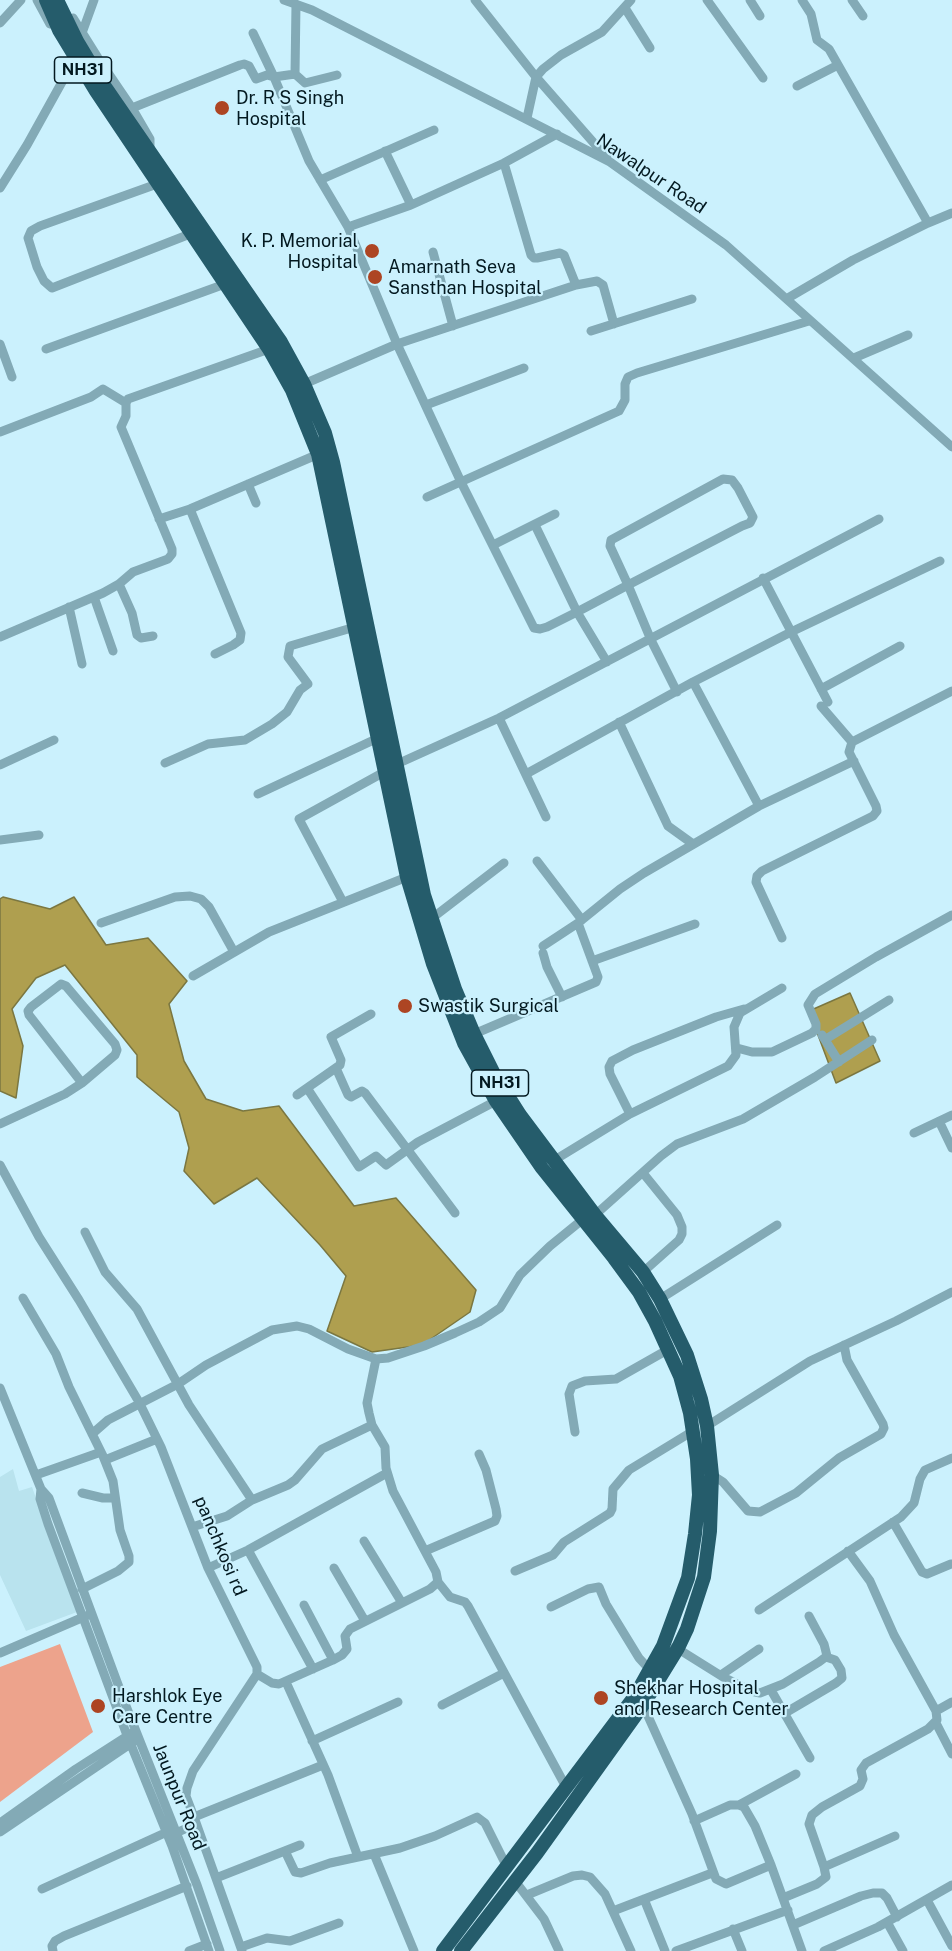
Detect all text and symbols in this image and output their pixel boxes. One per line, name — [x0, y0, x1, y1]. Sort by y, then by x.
road number: NH31 — [54, 57, 112, 83]
place label: Dr. R S Singh Hospital — [236, 87, 344, 130]
marker: Dr. R S Singh Hospital — [213, 99, 231, 117]
street label: Nawalpur Road — [592, 129, 710, 219]
place label: K. P. Memorial Hospital — [241, 230, 358, 272]
marker: K. P. Memorial Hospital — [363, 242, 381, 260]
place label: Amarnath Seva Sansthan Hospital — [388, 256, 542, 298]
marker: Amarnath Seva Sansthan Hospital — [366, 268, 384, 286]
place label: Swastik Surgical — [418, 995, 559, 1017]
marker: Swastik Surgical — [396, 997, 414, 1015]
road number: NH31 — [472, 1070, 528, 1096]
street label: panchkosi rd — [189, 1493, 251, 1599]
place label: Shekhar Hospital and Research Center — [614, 1677, 788, 1720]
place label: Harshlok Eye Care Centre — [112, 1685, 222, 1728]
marker: Shekhar Hospital and Research Center — [592, 1689, 610, 1707]
marker: Harshlok Eye Care Centre — [89, 1697, 107, 1715]
street label: Jaunpur Road — [148, 1740, 210, 1854]

